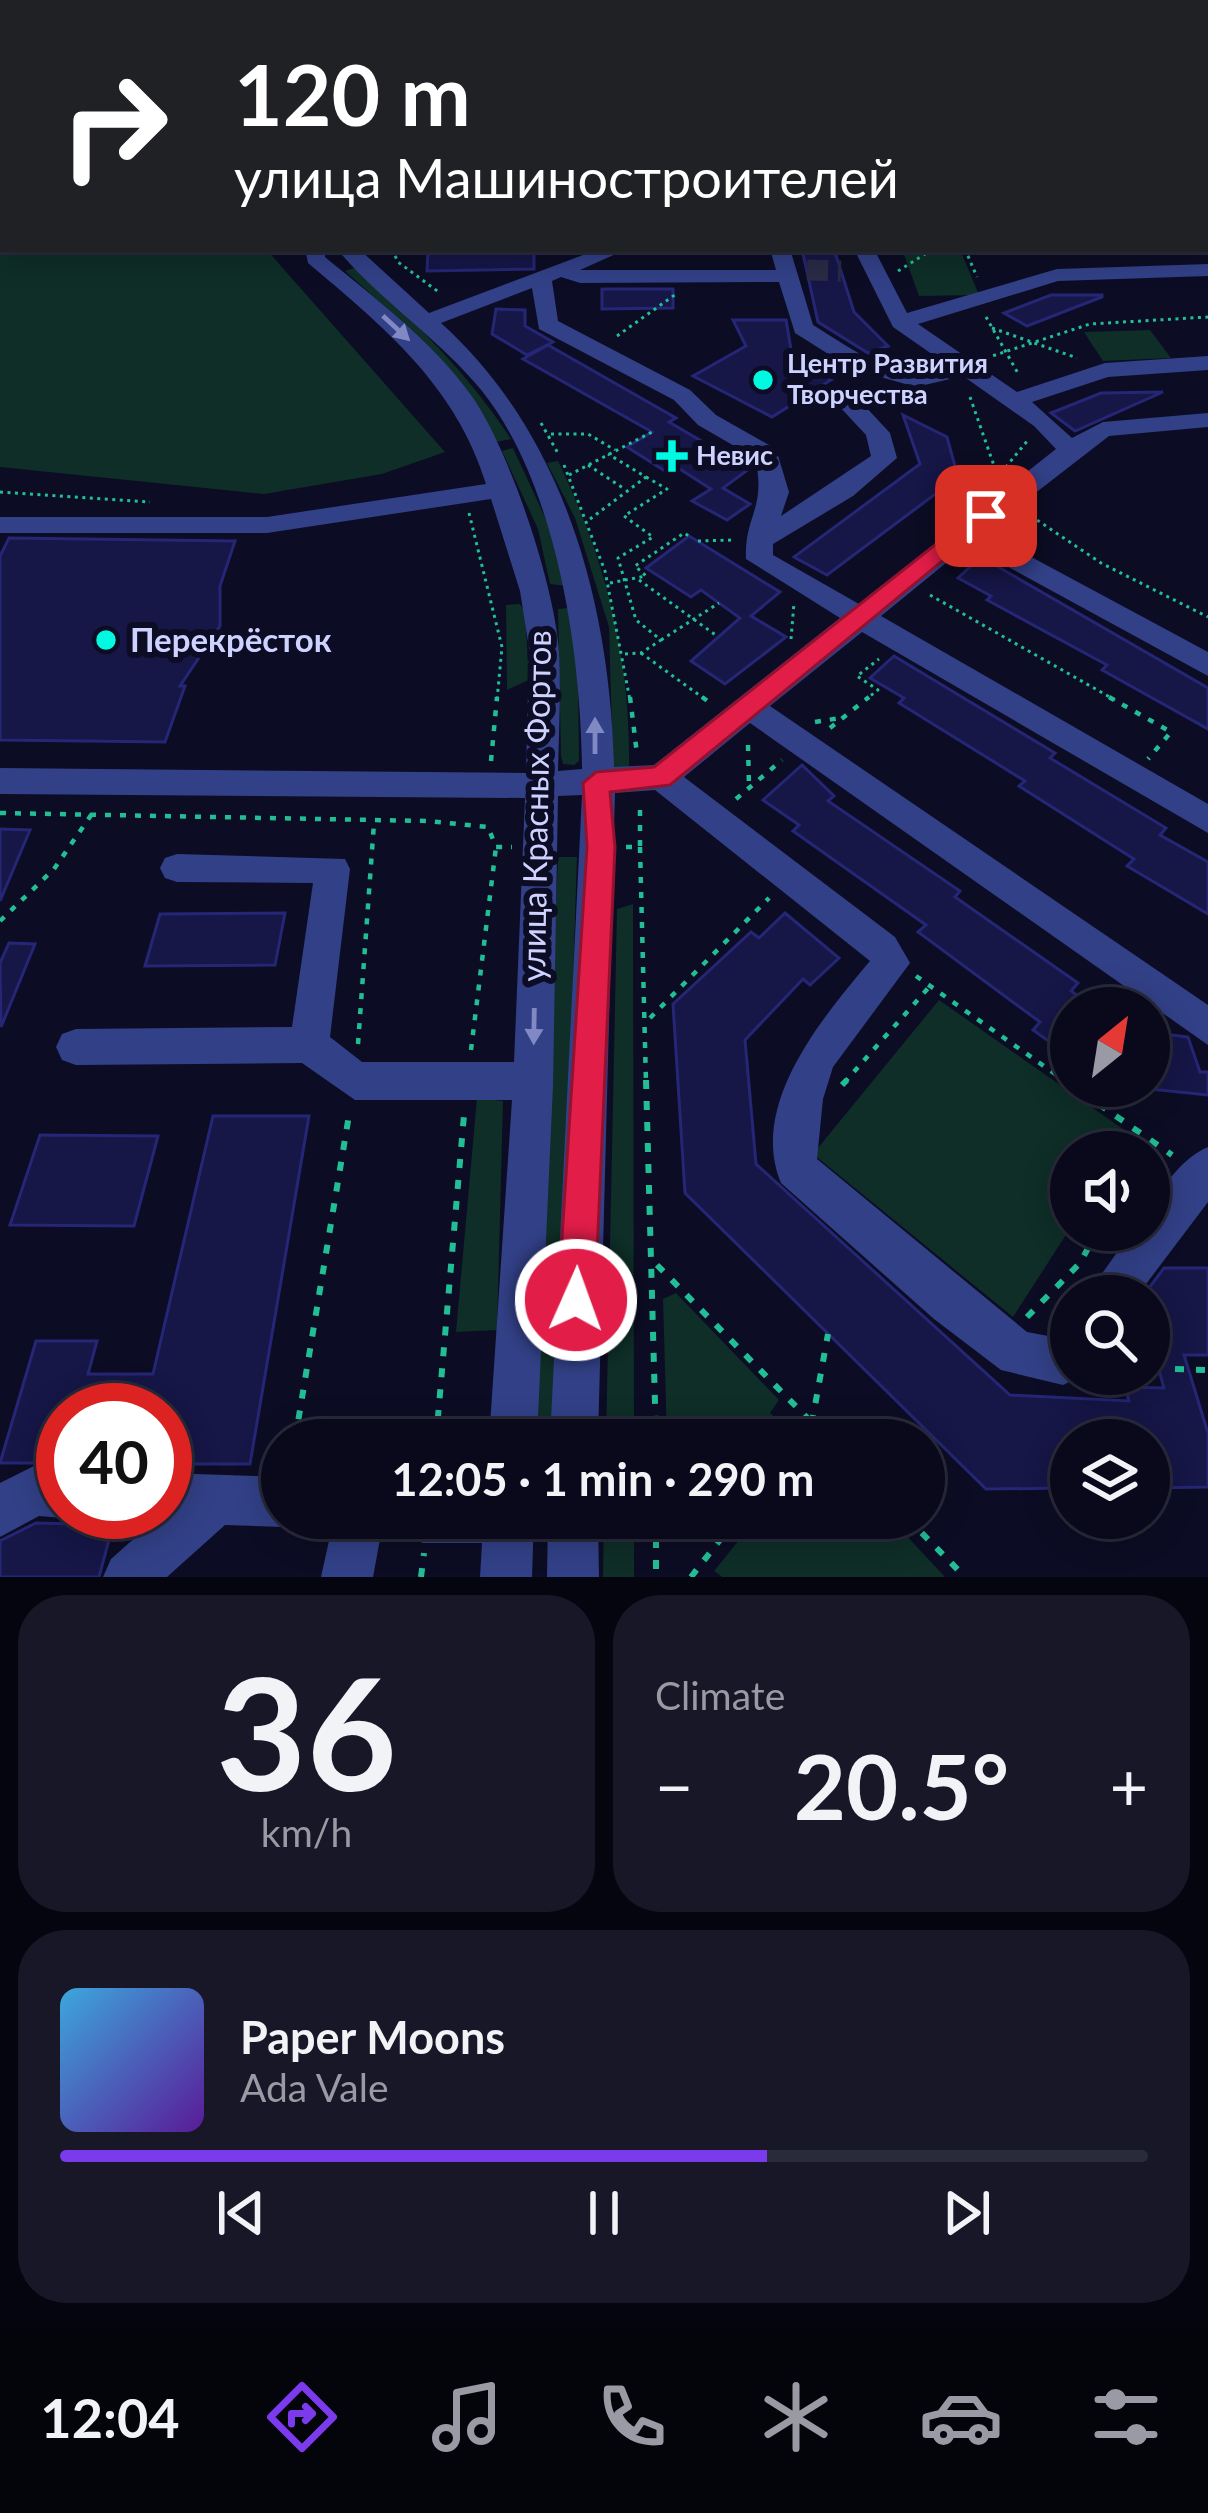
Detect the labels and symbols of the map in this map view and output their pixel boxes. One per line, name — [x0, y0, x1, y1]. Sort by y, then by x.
one-way arrow — [382, 314, 411, 341]
place label: Центр Развития Творчества — [787, 346, 988, 410]
marker: Центр Развития Творчества — [750, 367, 776, 393]
place label: Невис — [696, 438, 773, 471]
marker: Невис — [659, 443, 685, 469]
pin — [935, 465, 1037, 567]
place label: Перекрёсток — [130, 619, 332, 659]
marker: Перекрёсток — [93, 627, 119, 653]
street label: улица Красных Фортов — [512, 630, 558, 982]
one-way arrow — [585, 716, 605, 754]
north arrow — [1050, 987, 1170, 1107]
one-way arrow — [524, 1008, 544, 1046]
position arrow — [513, 1237, 639, 1363]
speed limit sign: 40 — [36, 1383, 192, 1539]

